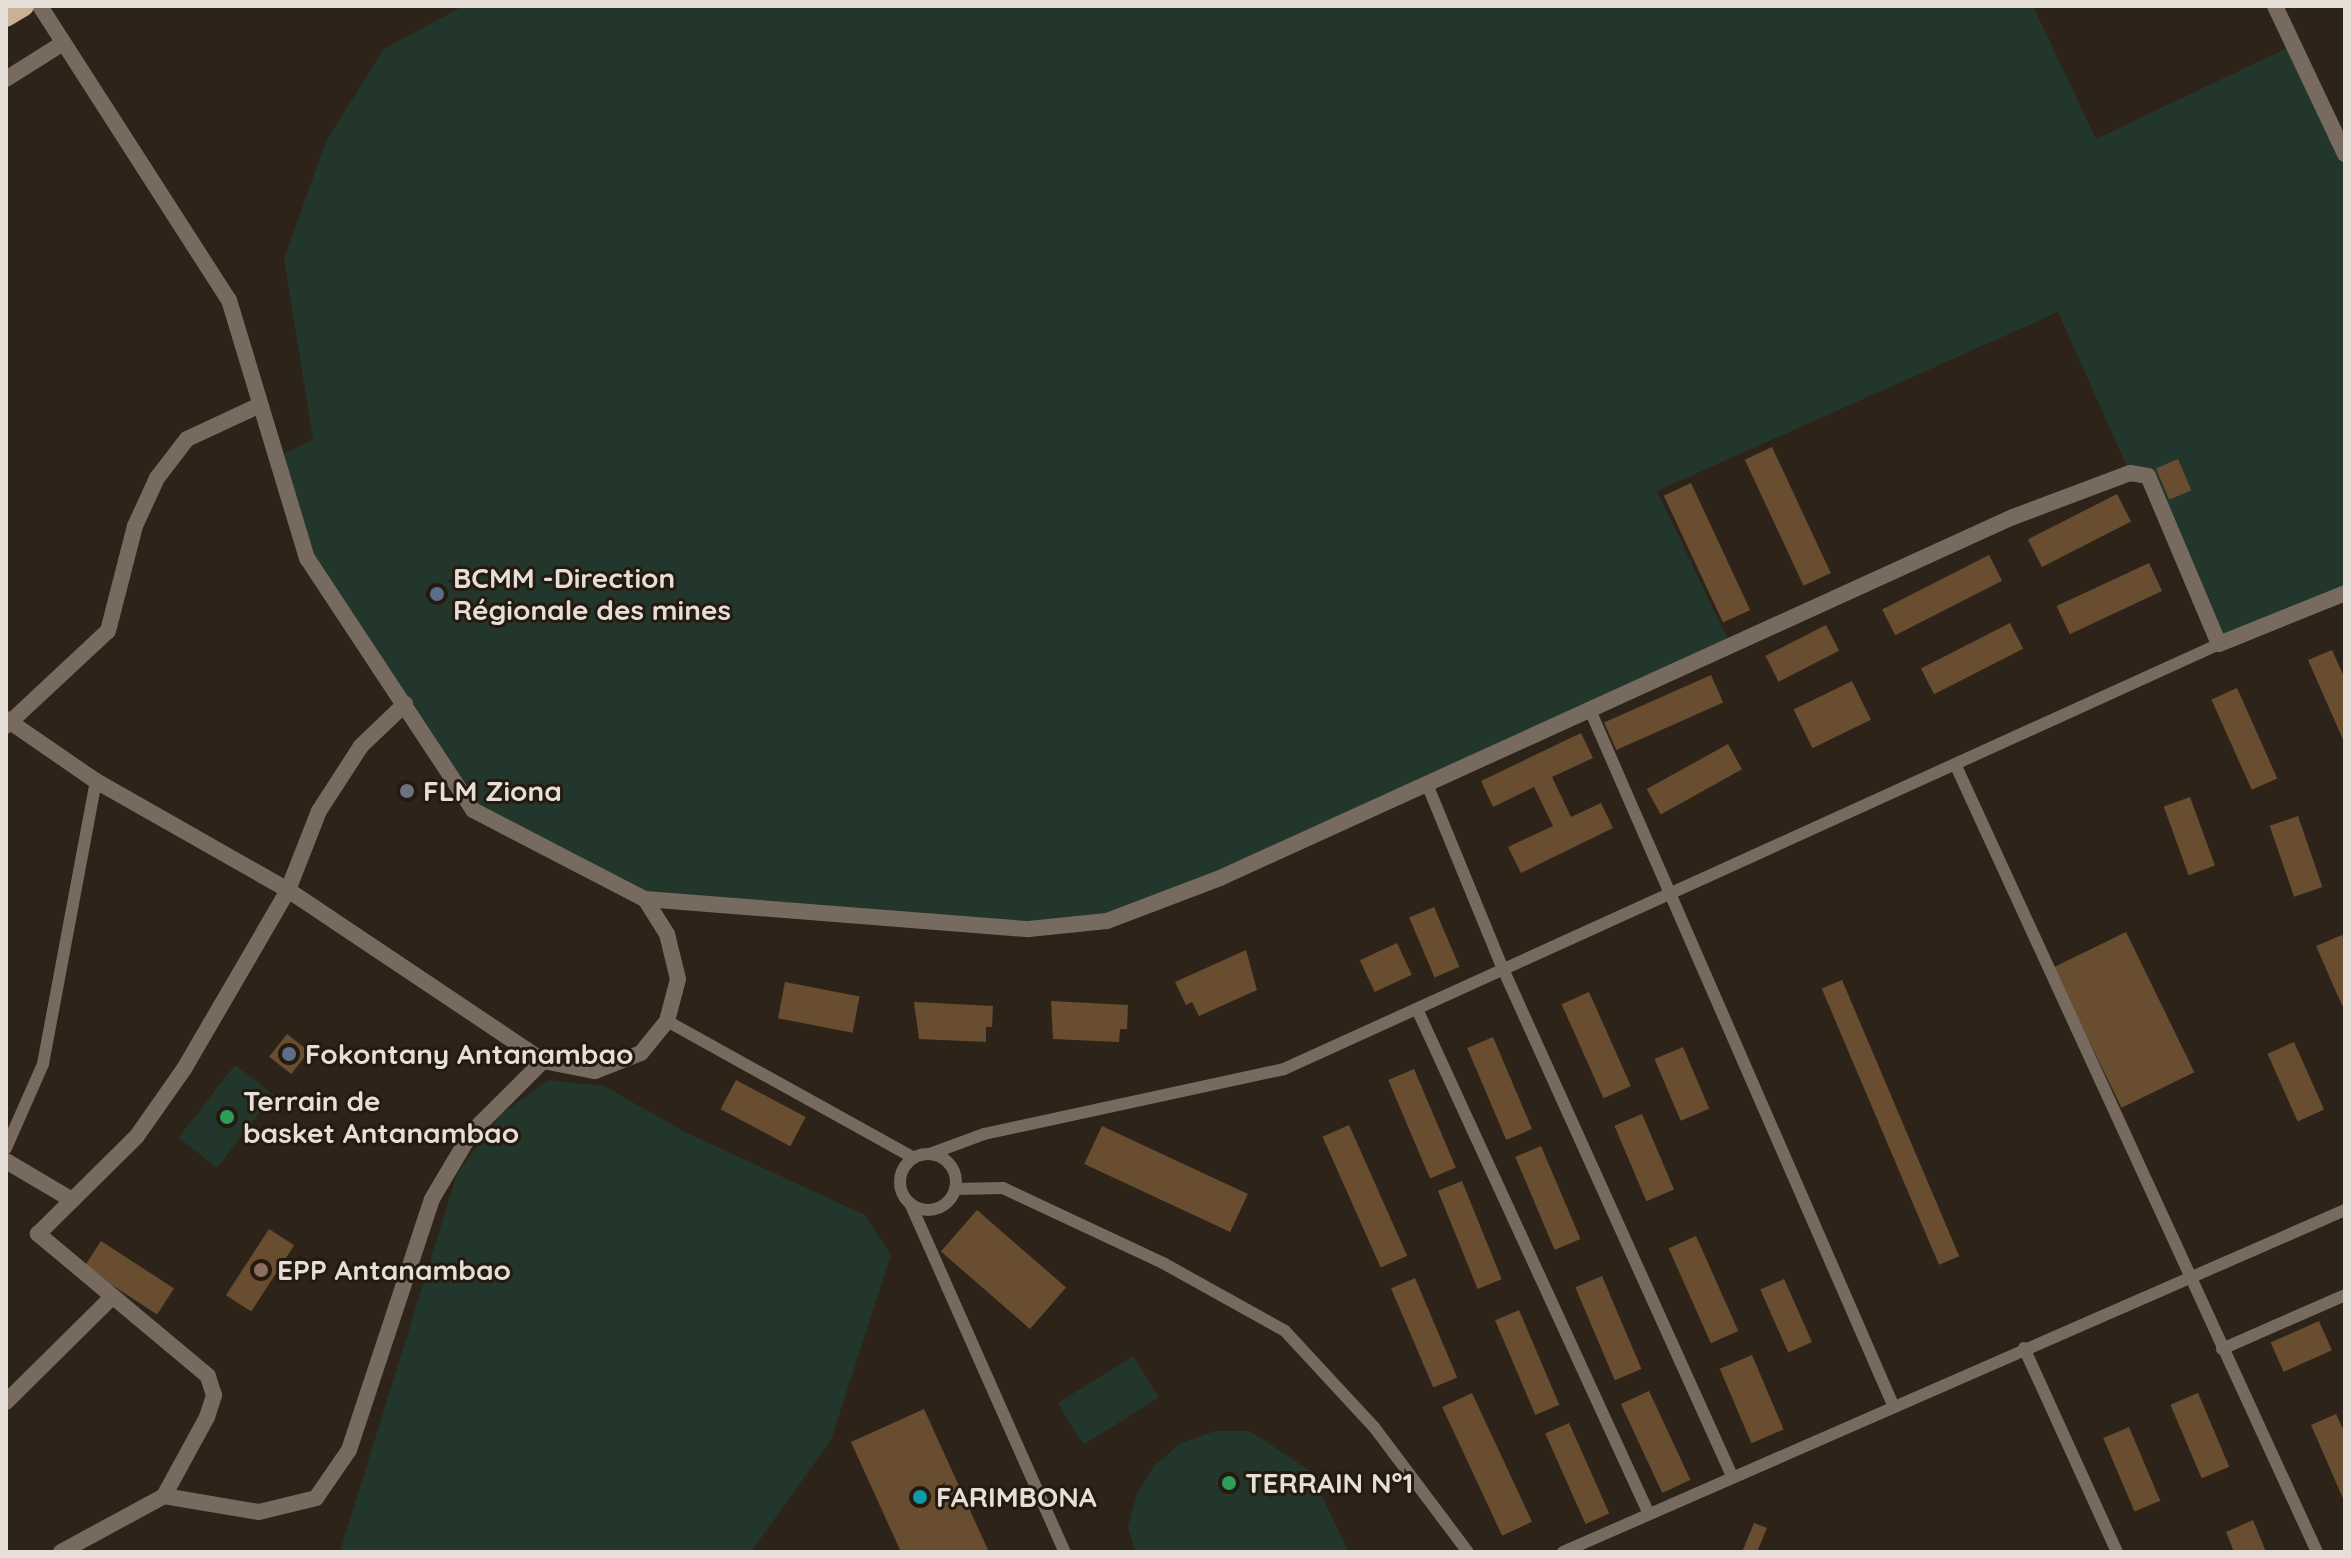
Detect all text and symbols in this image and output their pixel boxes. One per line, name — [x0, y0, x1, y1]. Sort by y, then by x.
place label: BCMM -Direction Régionale des mines — [453, 561, 731, 627]
marker: BCMM -Direction Régionale des mines — [428, 585, 446, 603]
place label: FLM Ziona — [423, 774, 562, 808]
marker: FLM Ziona — [398, 782, 416, 800]
place label: Fokontany Antanambao — [305, 1037, 633, 1071]
marker: Fokontany Antanambao — [280, 1045, 298, 1063]
place label: Terrain de basket Antanambao — [243, 1084, 519, 1150]
marker: Terrain de basket Antanambao — [218, 1108, 236, 1126]
place label: EPP Antanambao — [277, 1253, 511, 1287]
marker: EPP Antanambao — [252, 1261, 270, 1279]
place label: TERRAIN N°1 — [1245, 1466, 1414, 1500]
marker: TERRAIN N°1 — [1220, 1474, 1238, 1492]
place label: FARIMBONA — [936, 1480, 1097, 1514]
marker: FARIMBONA — [911, 1488, 929, 1506]

